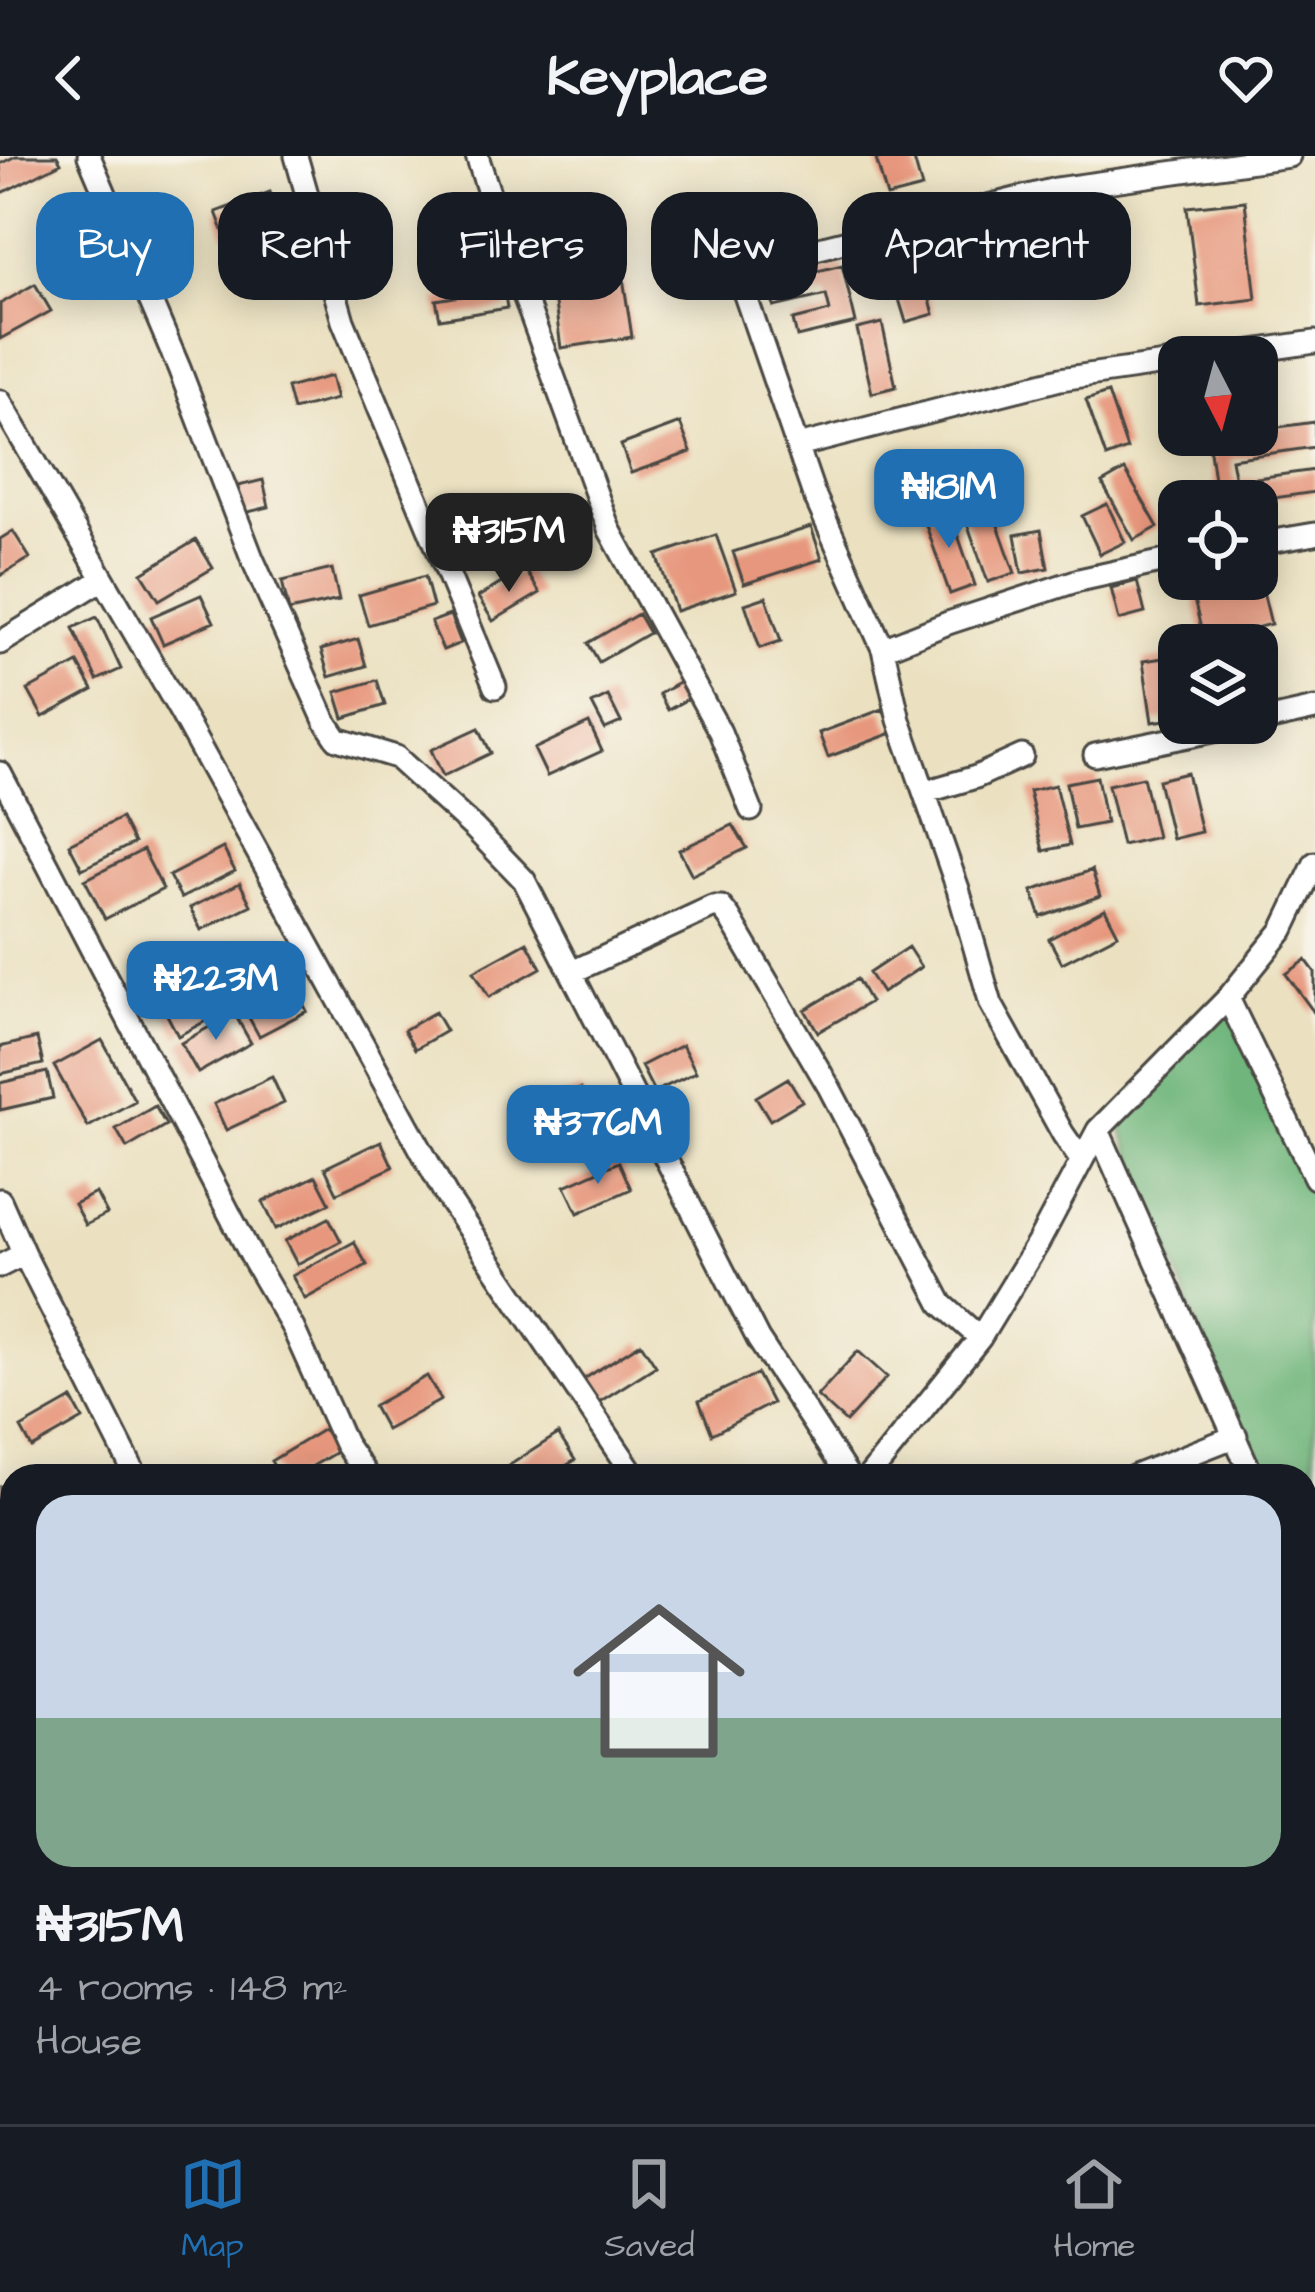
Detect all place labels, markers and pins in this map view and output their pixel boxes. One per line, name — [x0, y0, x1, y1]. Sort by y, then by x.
pin: ₦181M — [865, 449, 1033, 551]
pin: ₦315M — [425, 493, 593, 595]
pin: ₦223M — [132, 941, 300, 1043]
pin: ₦376M — [514, 1085, 682, 1187]

